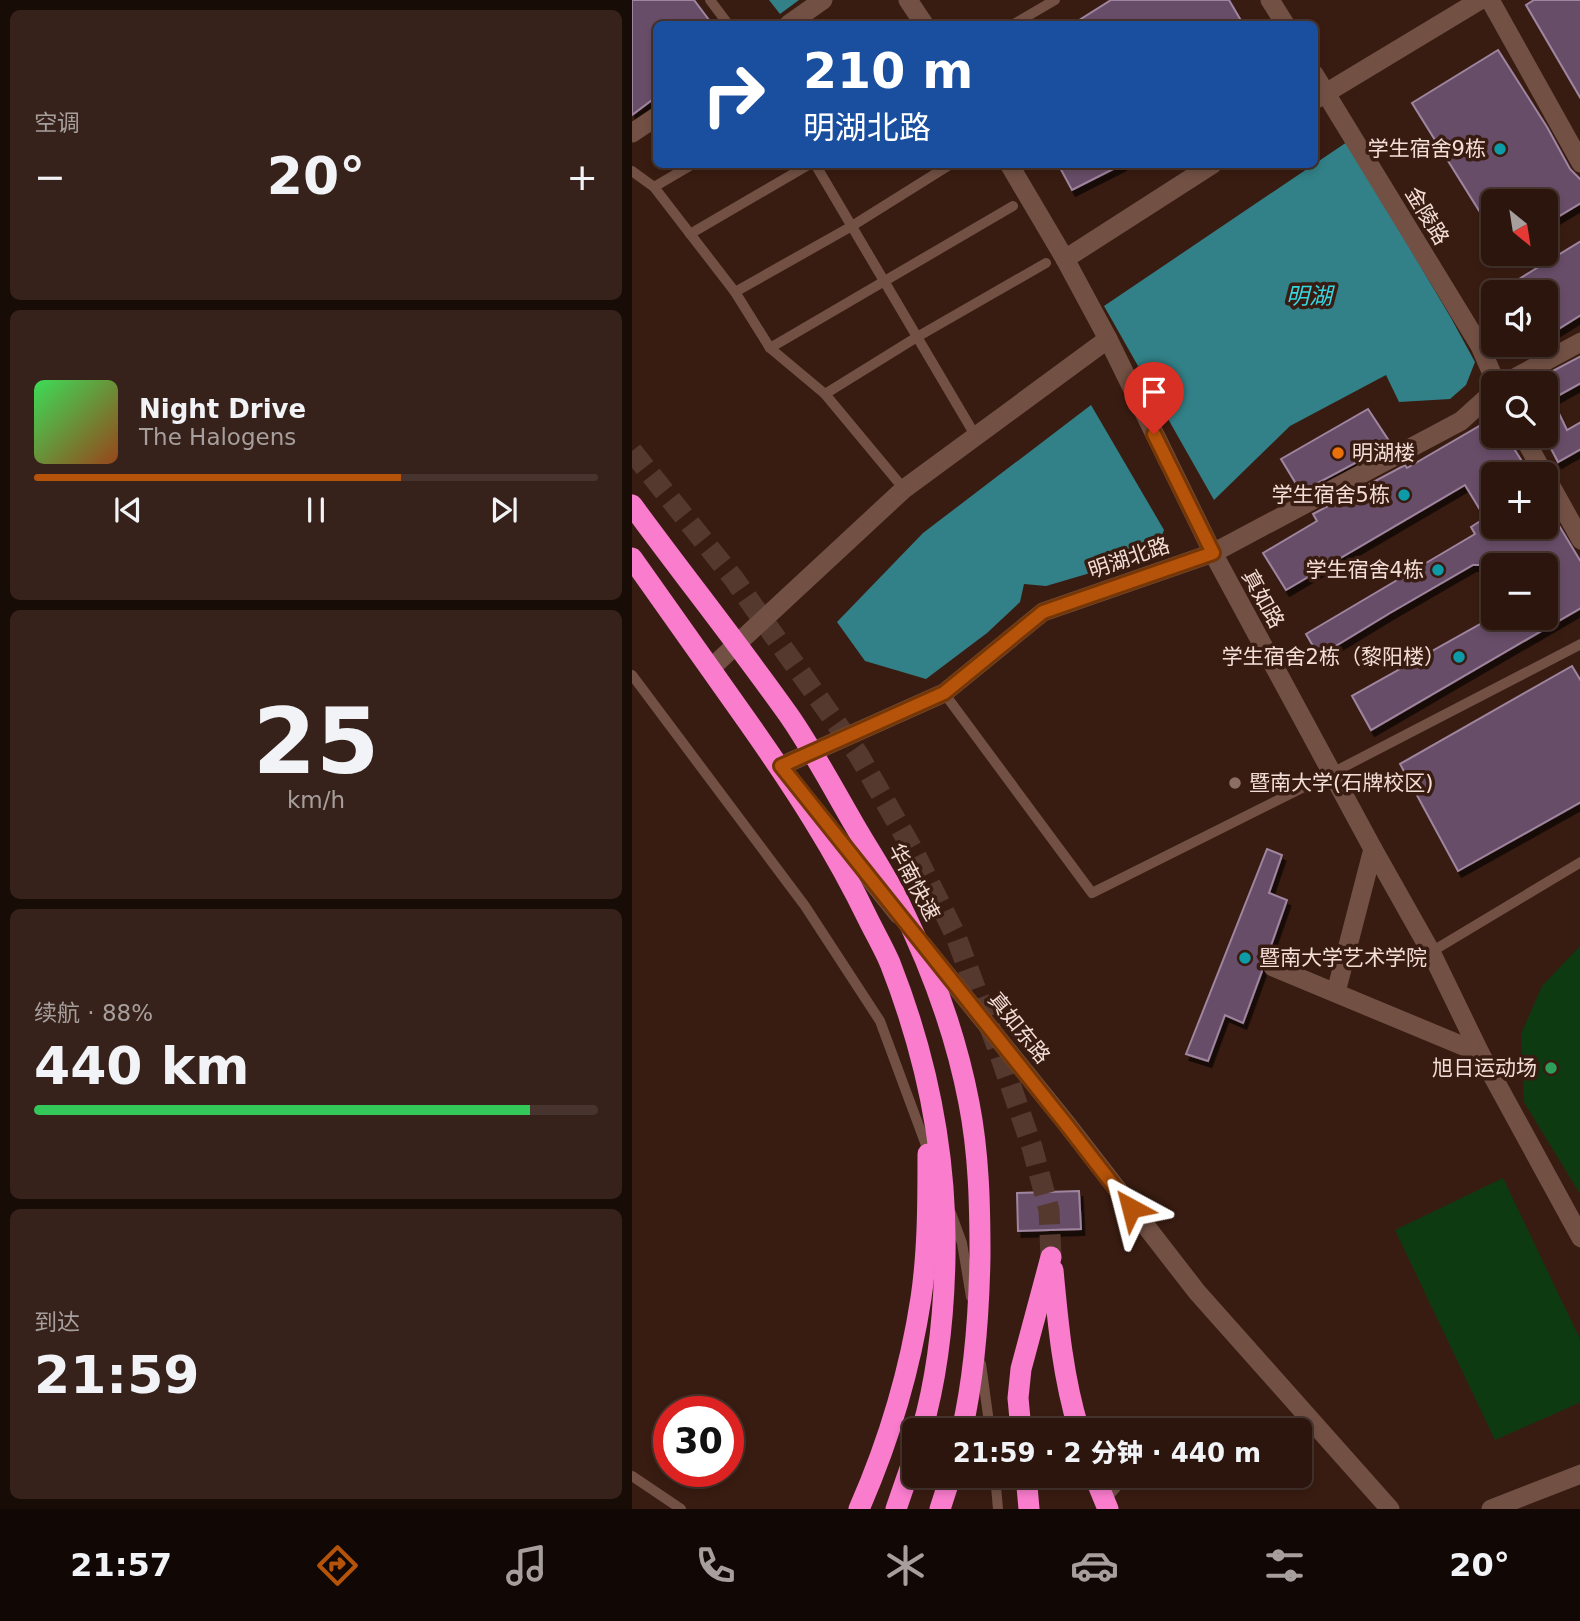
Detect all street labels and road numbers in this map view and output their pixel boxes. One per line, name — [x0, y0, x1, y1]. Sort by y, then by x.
street label: 金陵路 — [1400, 183, 1454, 249]
street label: 明湖北路 — [1085, 533, 1173, 583]
street label: 真如路 — [1237, 566, 1289, 632]
street label: 华南快速 — [884, 839, 944, 925]
street label: 真如东路 — [983, 988, 1055, 1068]

